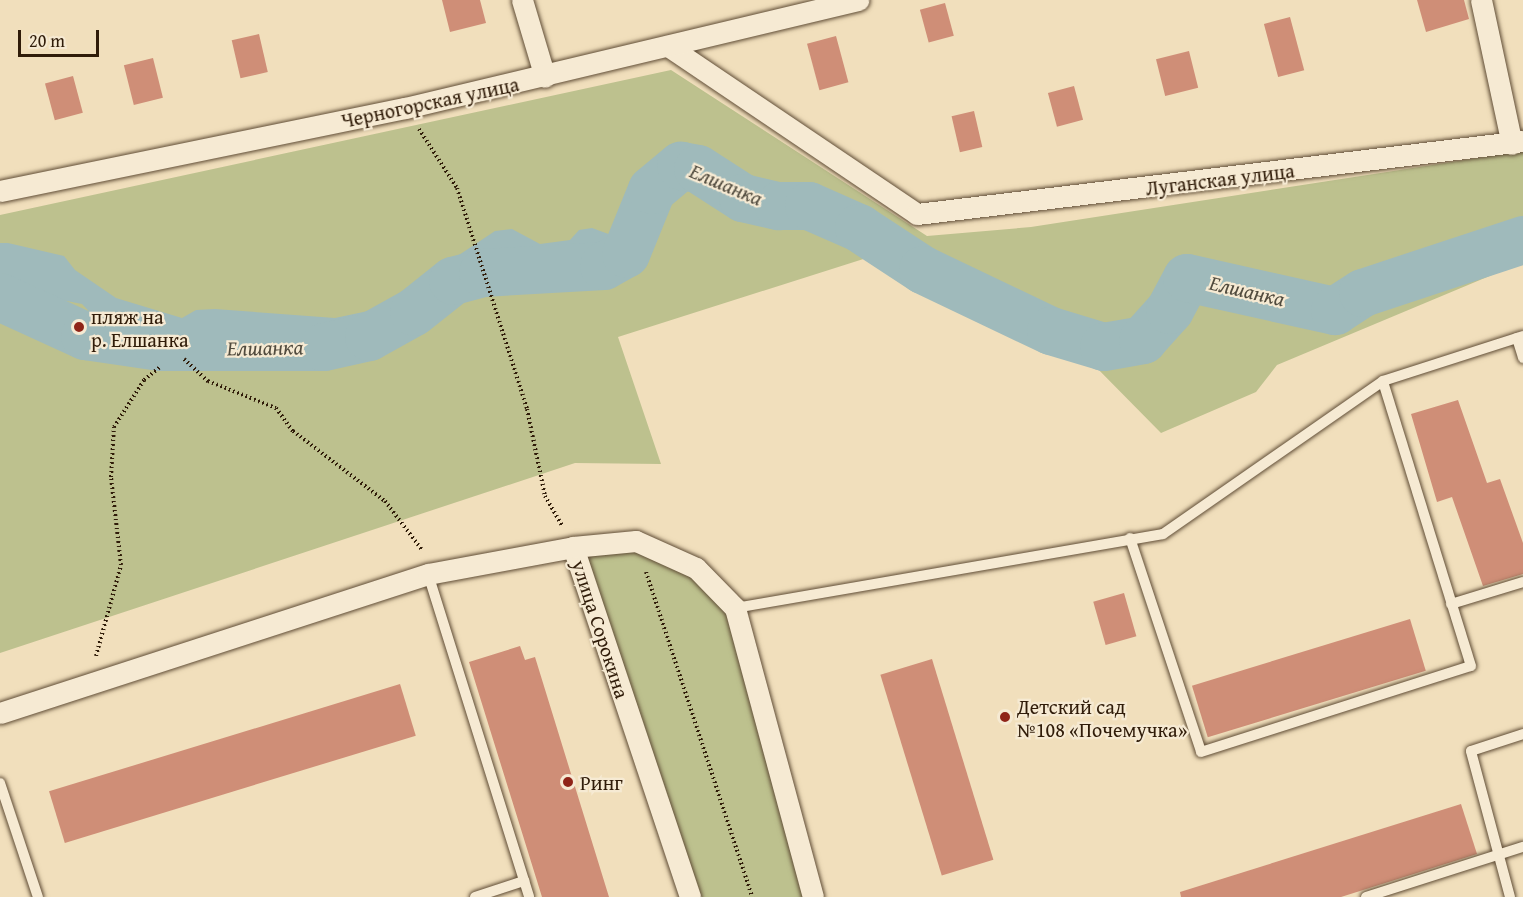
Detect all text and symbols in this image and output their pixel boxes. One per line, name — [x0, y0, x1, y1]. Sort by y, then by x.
scale bar — [21, 18, 102, 56]
text: 20 m — [29, 27, 65, 54]
street label: Черногорская улица — [339, 71, 521, 133]
water label: Елшанка — [686, 158, 766, 212]
street label: Луганская улица — [1144, 158, 1296, 200]
water label: Елшанка — [1207, 270, 1287, 312]
place label: пляж на р. Елшанка — [91, 304, 188, 351]
marker: пляж на р. Елшанка — [72, 320, 86, 334]
water label: Елшанка — [227, 335, 303, 361]
street label: улица Сорокина — [567, 557, 635, 701]
place label: Детский сад №108 «Почемучка» — [1017, 694, 1187, 741]
marker: Детский сад №108 «Почемучка» — [998, 710, 1012, 724]
place label: Ринг — [580, 770, 623, 794]
marker: Ринг — [561, 775, 575, 789]

